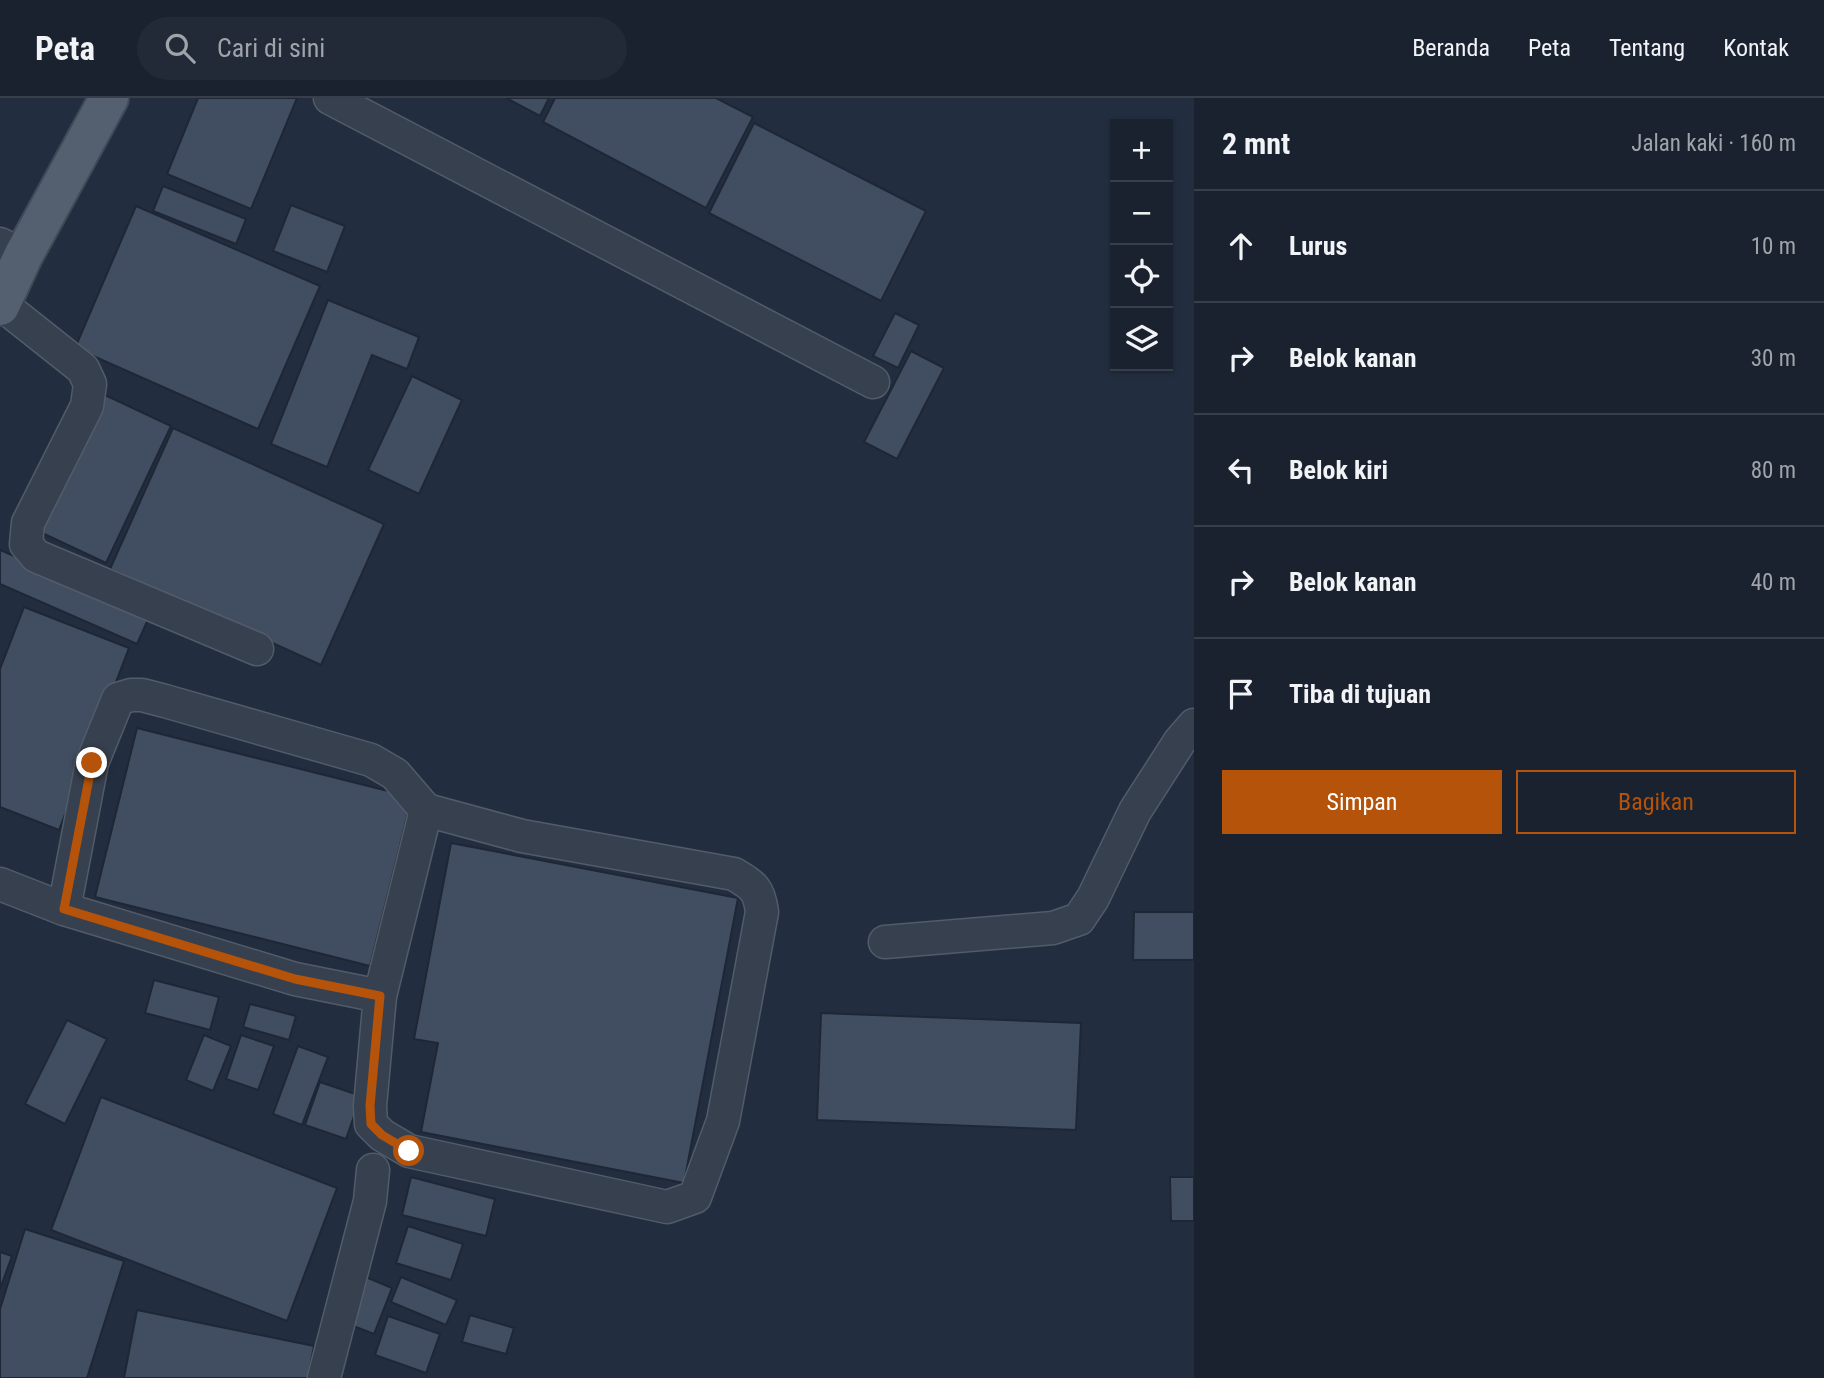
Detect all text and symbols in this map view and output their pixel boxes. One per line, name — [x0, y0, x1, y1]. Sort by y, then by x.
search box — [137, 17, 627, 80]
text: Peta — [35, 29, 95, 68]
icon: search — [161, 29, 199, 67]
text: Cari di sini — [217, 33, 325, 63]
text: Beranda — [1412, 34, 1490, 62]
text: Peta — [1528, 34, 1571, 62]
text: Tentang — [1609, 34, 1685, 62]
text: Kontak — [1723, 34, 1789, 62]
map controls — [1110, 119, 1173, 371]
button: + — [1110, 119, 1173, 182]
text: 2 mnt — [1222, 126, 1290, 161]
text: Jalan kaki · 160 m — [1631, 130, 1796, 157]
button: − — [1110, 182, 1173, 245]
icon: ahead — [1222, 227, 1260, 265]
text: Lurus — [1289, 231, 1347, 261]
text: 10 m — [1751, 233, 1796, 260]
button: locate — [1110, 245, 1173, 308]
button: layers — [1110, 308, 1173, 371]
icon: right — [1222, 339, 1260, 377]
text: Belok kanan — [1289, 343, 1416, 373]
text: 30 m — [1751, 345, 1796, 372]
icon: left — [1222, 451, 1260, 489]
text: Belok kiri — [1289, 455, 1388, 485]
text: 80 m — [1751, 457, 1796, 484]
icon: right — [1222, 563, 1260, 601]
text: Belok kanan — [1289, 567, 1416, 597]
text: 40 m — [1751, 569, 1796, 596]
icon: arrive — [1222, 675, 1260, 713]
text: Tiba di tujuan — [1289, 679, 1431, 709]
route end — [76, 747, 107, 778]
button: Simpan — [1222, 770, 1502, 834]
button: Bagikan — [1516, 770, 1796, 834]
route start — [393, 1135, 424, 1166]

